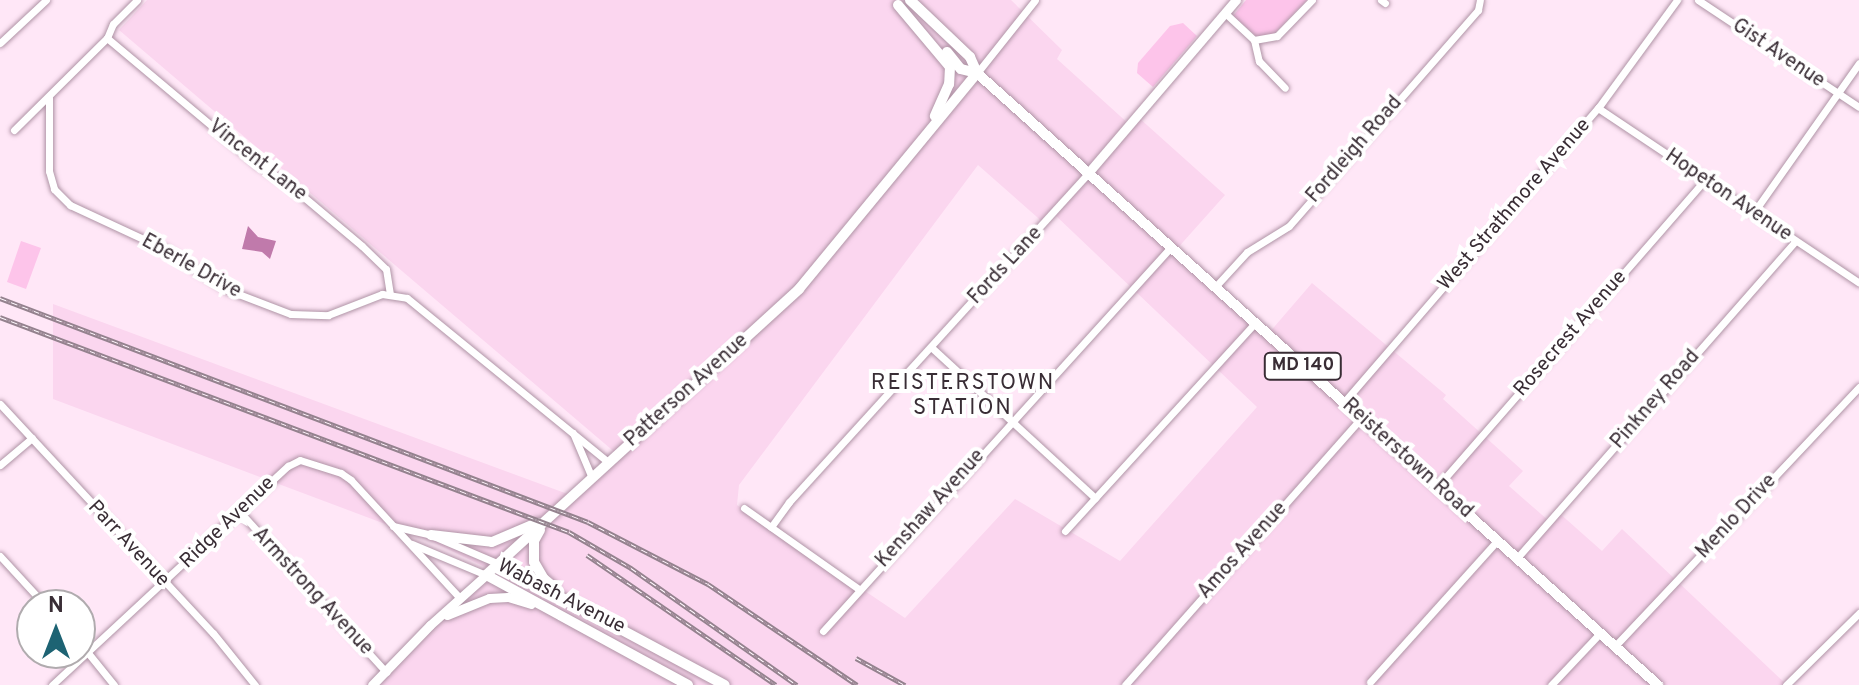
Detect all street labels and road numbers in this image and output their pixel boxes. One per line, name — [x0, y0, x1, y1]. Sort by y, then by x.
street label: Gist Avenue — [1727, 14, 1829, 94]
street label: Fordleigh Road — [1302, 92, 1408, 208]
street label: West Strathmore Avenue — [1433, 114, 1597, 296]
street label: Vincent Lane — [203, 115, 311, 207]
street label: Hopeton Avenue — [1660, 145, 1796, 247]
street label: Fords Lane — [964, 222, 1048, 310]
street label: Eberle Drive — [137, 230, 245, 304]
street label: Rosecrest Avenue — [1509, 266, 1633, 402]
street label: Patterson Avenue — [620, 329, 754, 453]
street label: Pinkney Road — [1607, 346, 1705, 454]
road number: MD 140 — [1263, 352, 1343, 380]
street label: Reisterstown Road — [1337, 394, 1477, 524]
street label: Kenshaw Avenue — [871, 445, 991, 573]
street label: Menlo Drive — [1692, 470, 1782, 564]
street label: Ridge Avenue — [175, 472, 281, 574]
street label: Parr Avenue — [82, 496, 174, 592]
street label: Amos Avenue — [1193, 497, 1293, 605]
street label: Armstrong Avenue — [246, 523, 378, 661]
street label: Wabash Avenue — [493, 554, 629, 640]

